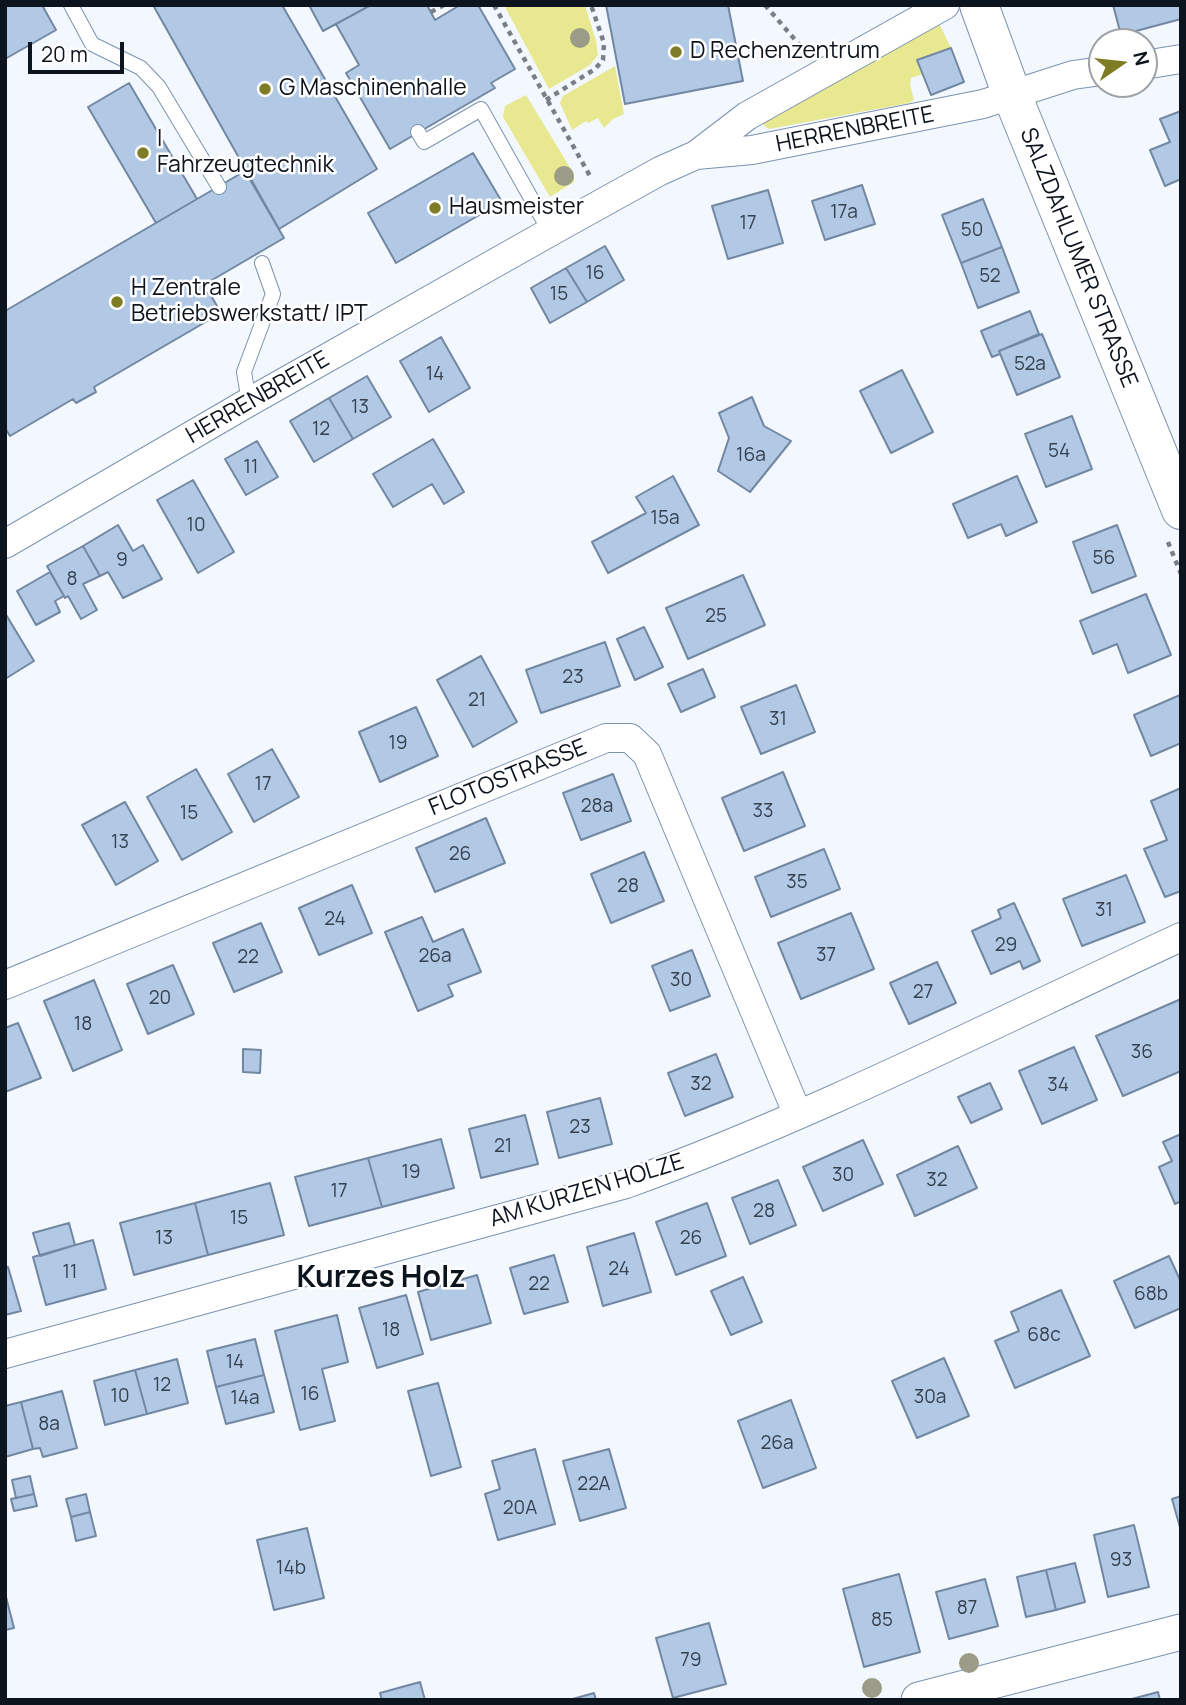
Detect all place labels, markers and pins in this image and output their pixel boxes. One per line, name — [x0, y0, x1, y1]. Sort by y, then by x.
place label: D Rechenzentrum — [690, 38, 880, 66]
marker: D Rechenzentrum — [668, 44, 684, 60]
place label: G Maschinenhalle — [279, 75, 467, 103]
marker: G Maschinenhalle — [257, 81, 273, 97]
place label: I Fahrzeugtechnik — [157, 126, 334, 180]
marker: I Fahrzeugtechnik — [135, 145, 151, 161]
place label: Hausmeister — [449, 194, 584, 222]
marker: Hausmeister — [427, 200, 443, 216]
place label: H Zentrale Betriebswerkstatt/ IPT — [131, 275, 368, 329]
marker: H Zentrale Betriebswerkstatt/ IPT — [109, 294, 125, 310]

